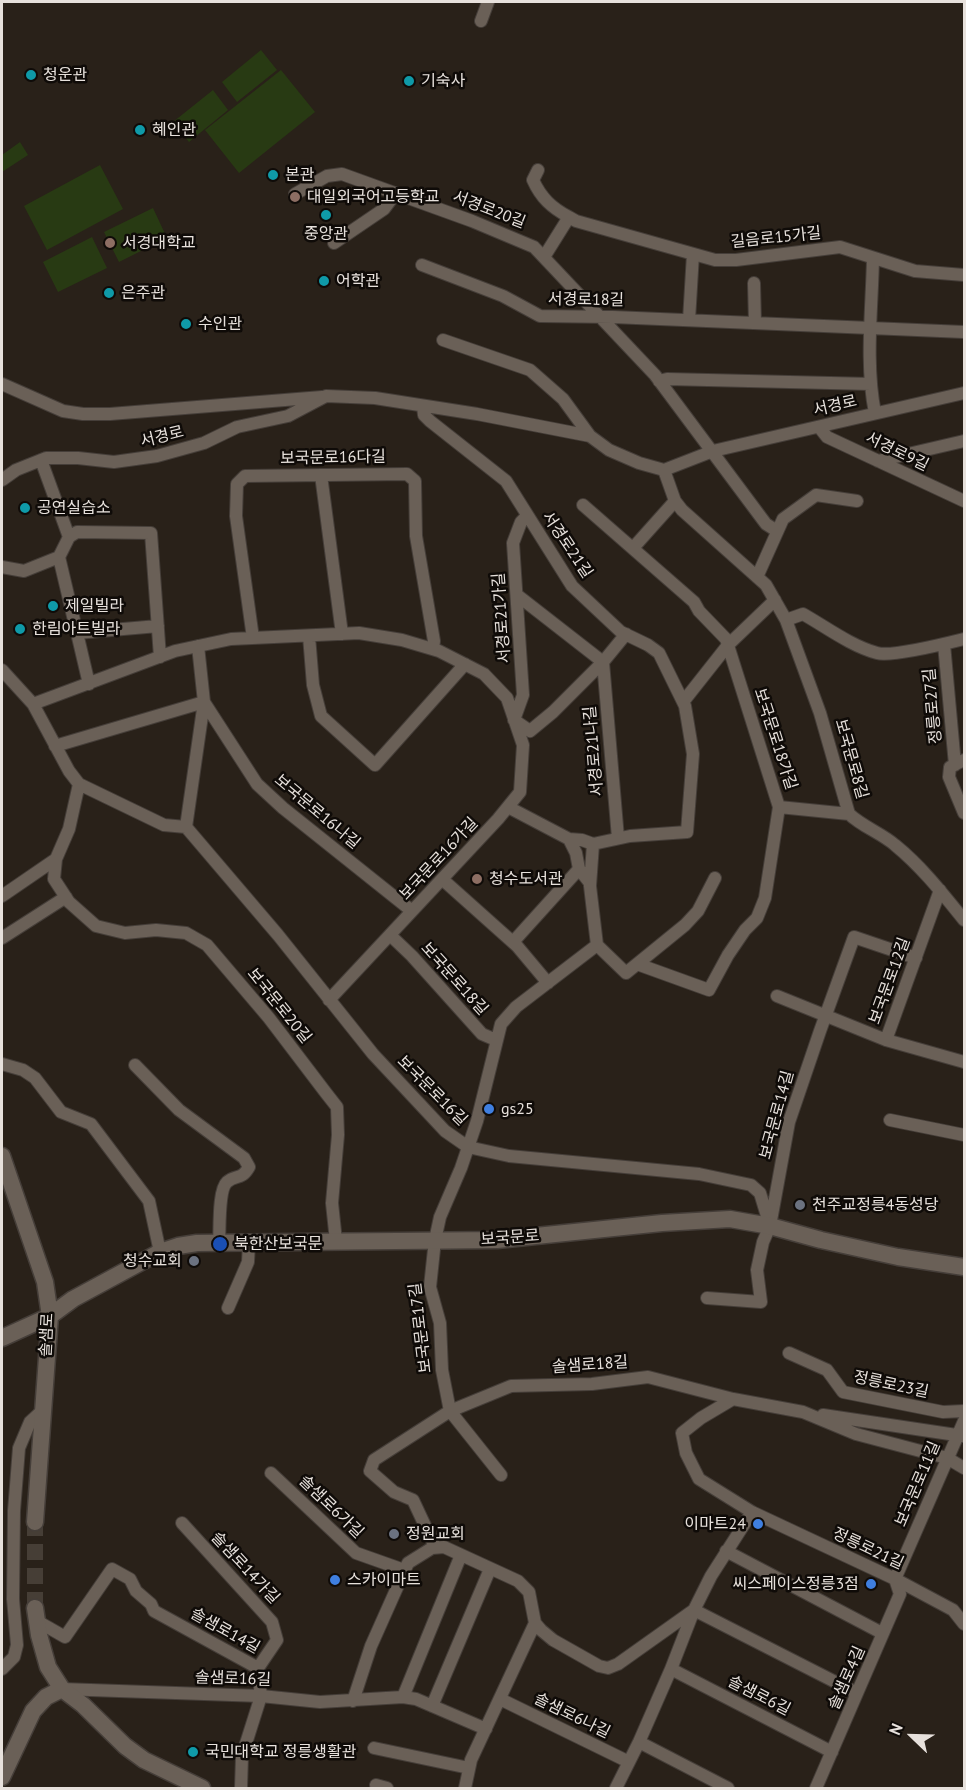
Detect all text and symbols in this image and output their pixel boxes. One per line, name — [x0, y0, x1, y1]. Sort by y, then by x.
place label: 청운관 — [43, 65, 87, 85]
marker: 청운관 — [24, 68, 38, 82]
place label: 기숙사 — [421, 71, 465, 91]
marker: 기숙사 — [402, 74, 416, 88]
place label: 혜인관 — [152, 120, 196, 140]
marker: 혜인관 — [133, 123, 147, 137]
place label: 본관 — [285, 165, 314, 185]
marker: 본관 — [266, 168, 280, 182]
place label: 대일외국어고등학교 — [307, 187, 439, 207]
street label: 서경로20길 — [450, 187, 528, 233]
marker: 대일외국어고등학교 — [288, 190, 302, 204]
marker: 중앙관 — [319, 208, 333, 222]
place label: 중앙관 — [304, 224, 348, 244]
street label: 길음로15가길 — [730, 224, 822, 252]
place label: 서경대학교 — [122, 233, 196, 253]
marker: 서경대학교 — [103, 236, 117, 250]
place label: 어학관 — [336, 271, 380, 291]
marker: 어학관 — [317, 274, 331, 288]
place label: 은주관 — [121, 283, 165, 303]
marker: 은주관 — [102, 286, 116, 300]
street label: 서경로18길 — [548, 290, 624, 310]
place label: 수인관 — [198, 314, 242, 334]
marker: 수인관 — [179, 317, 193, 331]
street label: 서경로 — [811, 392, 859, 420]
street label: 서경로 — [138, 422, 186, 452]
street label: 서경로9길 — [862, 429, 932, 475]
street label: 보국문로16다길 — [280, 447, 386, 469]
place label: 공연실습소 — [37, 498, 111, 518]
marker: 공연실습소 — [18, 501, 32, 515]
street label: 서경로21길 — [538, 508, 596, 582]
street label: 서경로21가길 — [489, 572, 515, 664]
place label: 제일빌라 — [65, 596, 124, 616]
marker: 제일빌라 — [46, 599, 60, 613]
place label: 한림아트빌라 — [32, 619, 120, 639]
marker: 한림아트빌라 — [13, 622, 27, 636]
street label: 정릉로27길 — [920, 667, 946, 745]
street label: 보국문로18가길 — [750, 686, 800, 792]
street label: 서경로21나길 — [580, 705, 608, 797]
street label: 보국문로8길 — [830, 717, 872, 801]
street label: 보국문로16나길 — [270, 771, 364, 853]
street label: 보국문로16가길 — [396, 814, 482, 904]
place label: 청수도서관 — [489, 869, 563, 889]
marker: 청수도서관 — [470, 872, 484, 886]
street label: 보국문로12길 — [865, 935, 915, 1027]
street label: 보국문로18길 — [416, 939, 492, 1019]
street label: 보국문로20길 — [243, 965, 315, 1047]
street label: 보국문로16길 — [393, 1052, 471, 1130]
street label: 보국문로14길 — [756, 1069, 798, 1161]
place label: gs25 — [501, 1099, 534, 1119]
marker: gs25 — [482, 1102, 496, 1116]
place label: 천주교정릉4동성당 — [812, 1195, 938, 1215]
marker: 천주교정릉4동성당 — [793, 1198, 807, 1212]
street label: 보국문로 — [480, 1226, 540, 1250]
place label: 북한산보국문 — [234, 1234, 322, 1254]
marker: 북한산보국문 — [211, 1235, 229, 1253]
place label: 청수교회 — [123, 1251, 182, 1271]
marker: 청수교회 — [187, 1254, 201, 1268]
street label: 보국문로17길 — [406, 1282, 436, 1374]
street label: 솔샘로 — [36, 1312, 58, 1358]
street label: 솔샘로18길 — [551, 1353, 629, 1377]
street label: 정릉로23길 — [852, 1368, 930, 1402]
street label: 보국문로11길 — [891, 1438, 945, 1530]
street label: 솔샘로6가길 — [295, 1472, 367, 1542]
place label: 이마트24 — [684, 1514, 746, 1534]
marker: 이마트24 — [751, 1517, 765, 1531]
place label: 정원교회 — [406, 1524, 465, 1544]
street label: 정릉로21길 — [829, 1524, 907, 1574]
marker: 정원교회 — [387, 1527, 401, 1541]
street label: 솔샘로14가길 — [207, 1528, 283, 1608]
place label: 스카이마트 — [347, 1570, 421, 1590]
marker: 스카이마트 — [328, 1573, 342, 1587]
place label: 씨스페이스정릉3점 — [733, 1574, 859, 1594]
marker: 씨스페이스정릉3점 — [864, 1577, 878, 1591]
street label: 솔샘로14길 — [187, 1604, 263, 1658]
street label: 솔샘로4길 — [824, 1643, 870, 1713]
street label: 솔샘로16길 — [195, 1668, 271, 1690]
street label: 솔샘로6길 — [725, 1672, 793, 1720]
street label: 솔샘로6나길 — [531, 1689, 613, 1743]
north arrow — [882, 1706, 942, 1766]
text: N — [884, 1720, 907, 1738]
place label: 국민대학교 정릉생활관 — [205, 1742, 356, 1762]
marker: 국민대학교 정릉생활관 — [186, 1745, 200, 1759]

